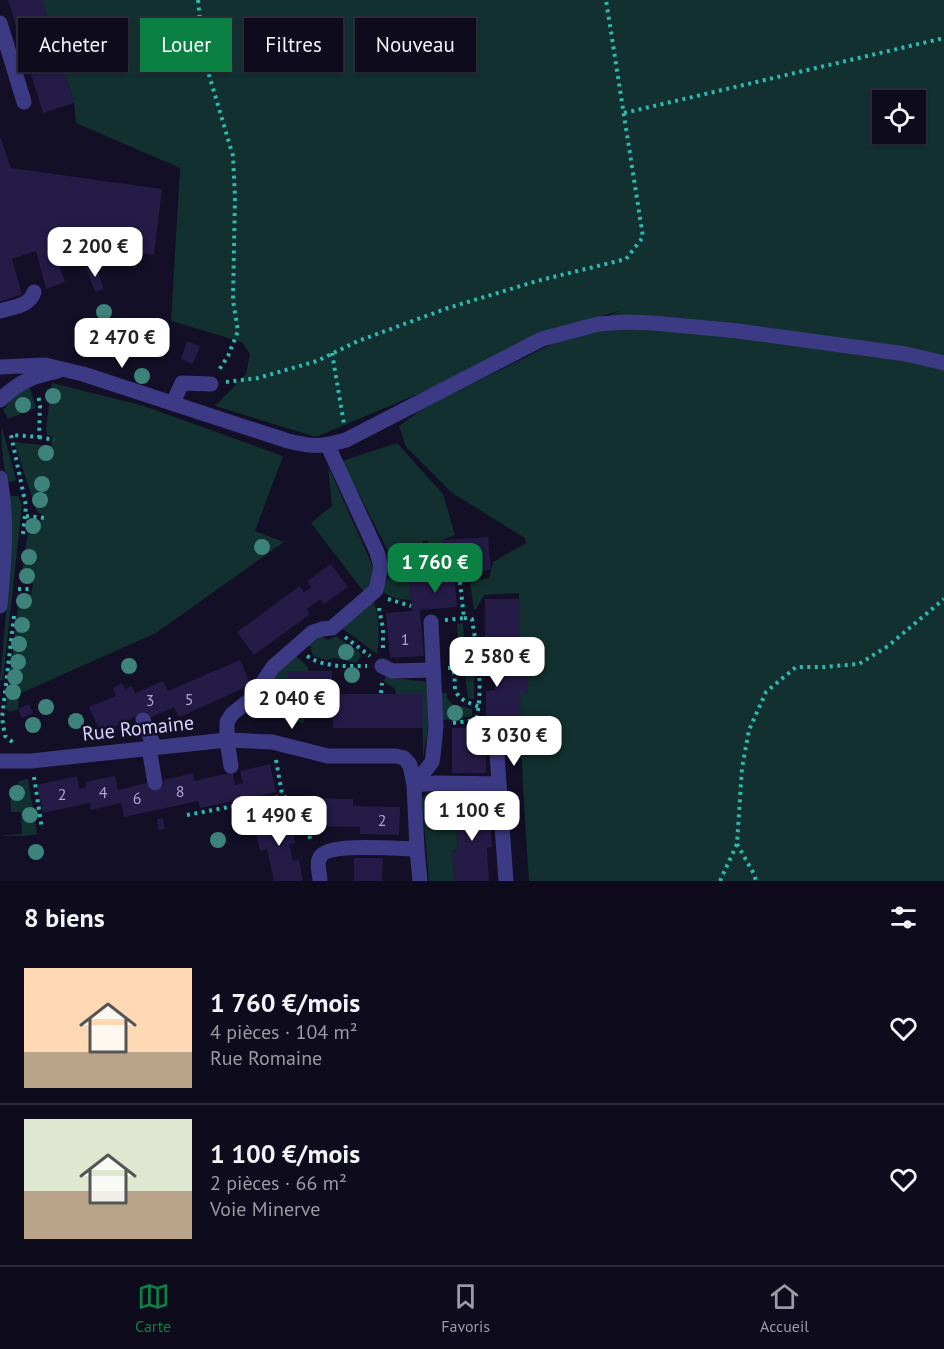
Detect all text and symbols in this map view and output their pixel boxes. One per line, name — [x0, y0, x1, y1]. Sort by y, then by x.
chip: Acheter — [18, 18, 128, 72]
chip: Louer — [140, 18, 232, 72]
chip: Filtres — [244, 18, 343, 72]
chip: Nouveau — [355, 18, 476, 72]
map controls — [872, 90, 926, 144]
button: locate — [872, 90, 926, 144]
pin: 2 200 € — [40, 227, 150, 278]
text: 2 200 € — [62, 233, 128, 259]
pin: 2 470 € — [67, 318, 177, 369]
text: 2 470 € — [89, 324, 155, 350]
pin: 1 760 € — [380, 543, 490, 594]
text: 1 760 € — [402, 549, 468, 575]
house number: 1 — [401, 629, 409, 649]
pin: 2 580 € — [442, 637, 552, 688]
text: 2 580 € — [464, 643, 530, 669]
pin: 2 040 € — [237, 679, 347, 730]
text: 2 040 € — [259, 685, 325, 711]
house number: 5 — [185, 689, 193, 709]
house number: 3 — [146, 690, 154, 710]
street label: Rue Romaine — [81, 709, 195, 747]
pin: 3 030 € — [459, 716, 569, 767]
text: 3 030 € — [481, 722, 547, 748]
house number: 8 — [176, 781, 184, 801]
house number: 4 — [99, 782, 108, 802]
house number: 2 — [58, 784, 66, 804]
house number: 6 — [133, 788, 141, 808]
pin: 1 100 € — [417, 791, 527, 842]
pin: 1 490 € — [224, 796, 334, 847]
text: 1 100 € — [439, 797, 505, 823]
text: 1 490 € — [246, 802, 312, 828]
house number: 2 — [378, 810, 386, 830]
text: 8 biens — [24, 901, 105, 934]
icon: filters — [887, 901, 920, 934]
text: 1 760 €/mois — [210, 986, 360, 1019]
icon: home — [72, 992, 144, 1064]
icon: heart — [887, 1012, 920, 1045]
text: 4 pièces · 104 m² — [210, 1019, 358, 1045]
text: Rue Romaine — [210, 1045, 322, 1071]
text: 1 100 €/mois — [210, 1137, 360, 1170]
icon: home — [72, 1143, 144, 1215]
icon: heart — [887, 1163, 920, 1196]
text: 2 pièces · 66 m² — [210, 1170, 347, 1196]
text: Voie Minerve — [210, 1196, 320, 1222]
tab: Carte — [135, 1280, 171, 1336]
tab: Favoris — [441, 1280, 490, 1336]
tab: Accueil — [760, 1280, 809, 1336]

